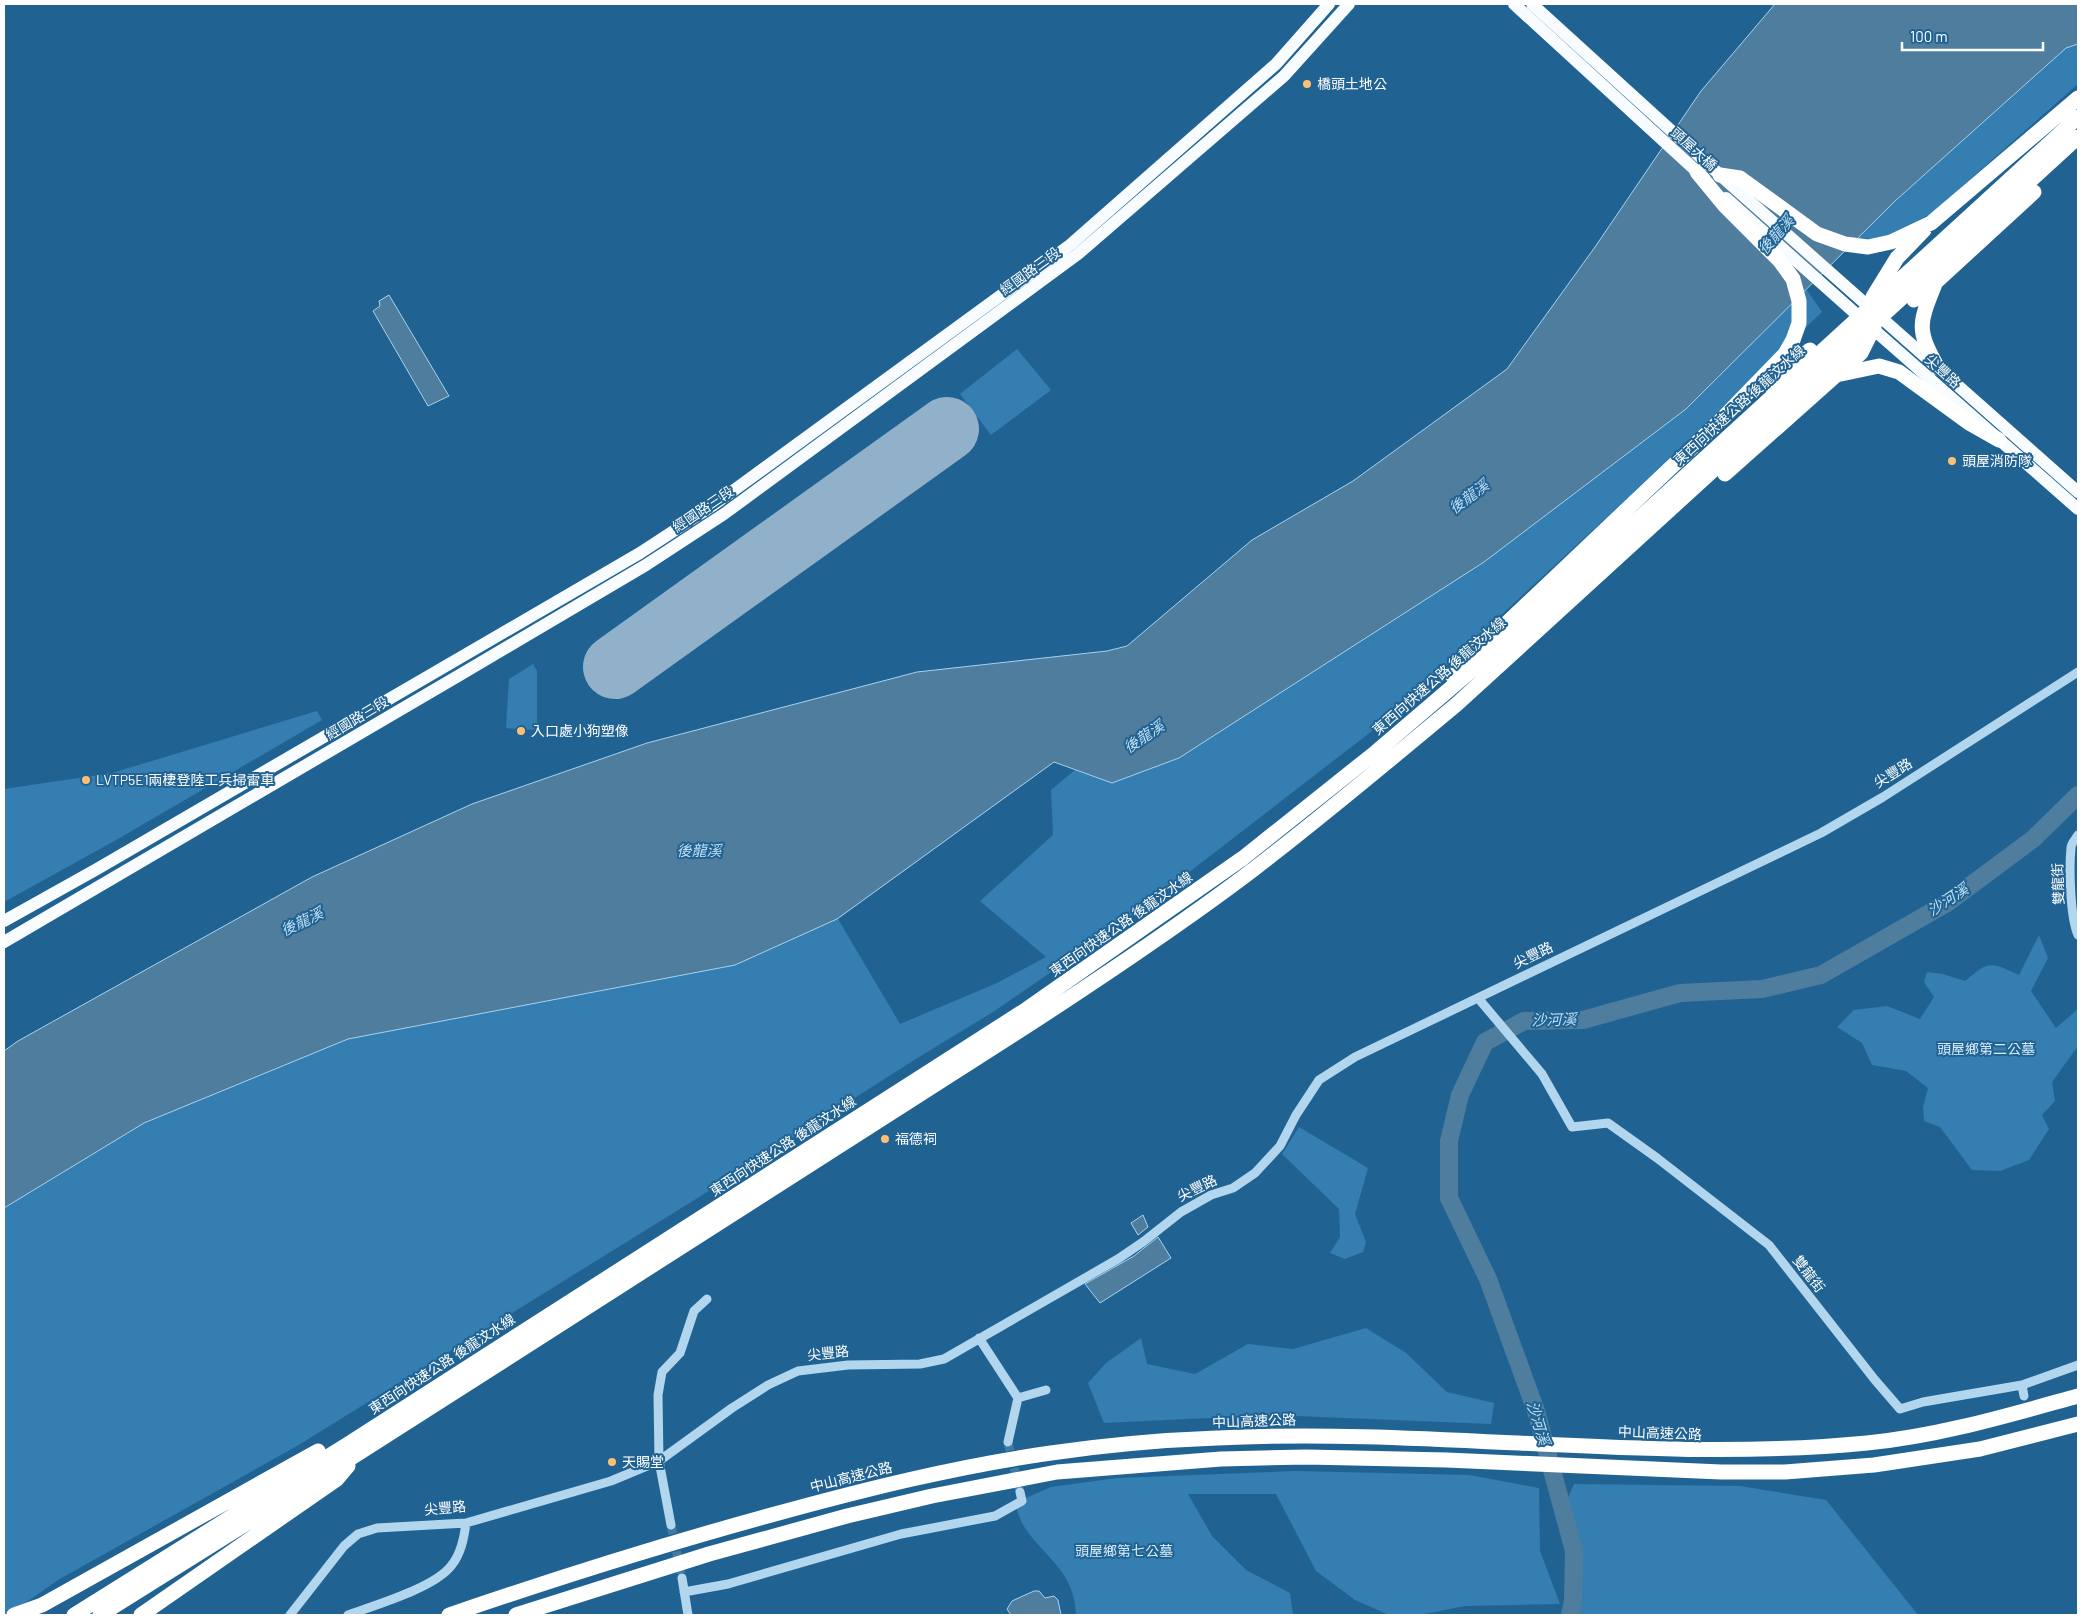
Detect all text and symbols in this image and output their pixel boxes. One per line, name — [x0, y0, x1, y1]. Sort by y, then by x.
scale bar — [1902, 20, 2043, 52]
text: 100 m — [1910, 27, 1948, 45]
place label: 橋頭土地公 — [1317, 75, 1387, 92]
marker: 橋頭土地公 — [1301, 78, 1313, 90]
street label: 頭屋大橋 — [1668, 124, 1721, 174]
water label: 後龍溪 — [1754, 210, 1798, 257]
street label: 經國路三段 — [996, 243, 1063, 298]
street label: 東西向快速公路 後龍汶水線 — [1670, 341, 1808, 468]
street label: 尖豐路 — [1922, 350, 1965, 391]
place label: 頭屋消防隊 — [1962, 452, 2032, 469]
marker: 頭屋消防隊 — [1946, 455, 1958, 467]
water label: 後龍溪 — [1445, 474, 1493, 517]
street label: 經國路三段 — [669, 482, 736, 535]
street label: 東西向快速公路 後龍汶水線 — [1369, 613, 1509, 738]
street label: 經國路三段 — [322, 692, 391, 743]
water label: 後龍溪 — [1120, 715, 1169, 756]
place label: 入口處小狗塑像 — [531, 722, 629, 739]
marker: 入口處小狗塑像 — [515, 725, 527, 737]
street label: 尖豐路 — [1870, 754, 1915, 791]
place label: LVTP5E1兩棲登陸工兵掃雷車 — [96, 771, 275, 788]
marker: LVTP5E1兩棲登陸工兵掃雷車 — [80, 774, 92, 786]
water label: 後龍溪 — [676, 841, 723, 859]
street label: 雙龍街 — [2048, 863, 2067, 905]
street label: 東西向快速公路 後龍汶水線 — [1046, 868, 1196, 980]
water label: 沙河溪 — [1924, 878, 1973, 919]
water label: 後龍溪 — [277, 902, 328, 939]
street label: 尖豐路 — [1510, 938, 1555, 971]
water label: 沙河溪 — [1531, 1010, 1579, 1028]
park label: 頭屋鄉第二公墓 — [1937, 1040, 2035, 1057]
street label: 東西向快速公路 後龍汶水線 — [706, 1092, 859, 1199]
place label: 福德祠 — [895, 1130, 937, 1147]
marker: 福德祠 — [879, 1133, 891, 1145]
street label: 尖豐路 — [1174, 1171, 1219, 1204]
street label: 雙龍街 — [1790, 1252, 1829, 1295]
street label: 東西向快速公路 後龍汶水線 — [365, 1310, 518, 1417]
street label: 尖豐路 — [806, 1342, 850, 1363]
water label: 沙河溪 — [1524, 1399, 1555, 1449]
street label: 中山高速公路 — [1212, 1411, 1296, 1430]
street label: 中山高速公路 — [1618, 1423, 1702, 1442]
place label: 天賜堂 — [622, 1453, 664, 1470]
marker: 天賜堂 — [606, 1456, 618, 1468]
street label: 中山高速公路 — [808, 1458, 894, 1495]
street label: 尖豐路 — [423, 1497, 467, 1518]
park label: 頭屋鄉第七公墓 — [1075, 1542, 1173, 1559]

